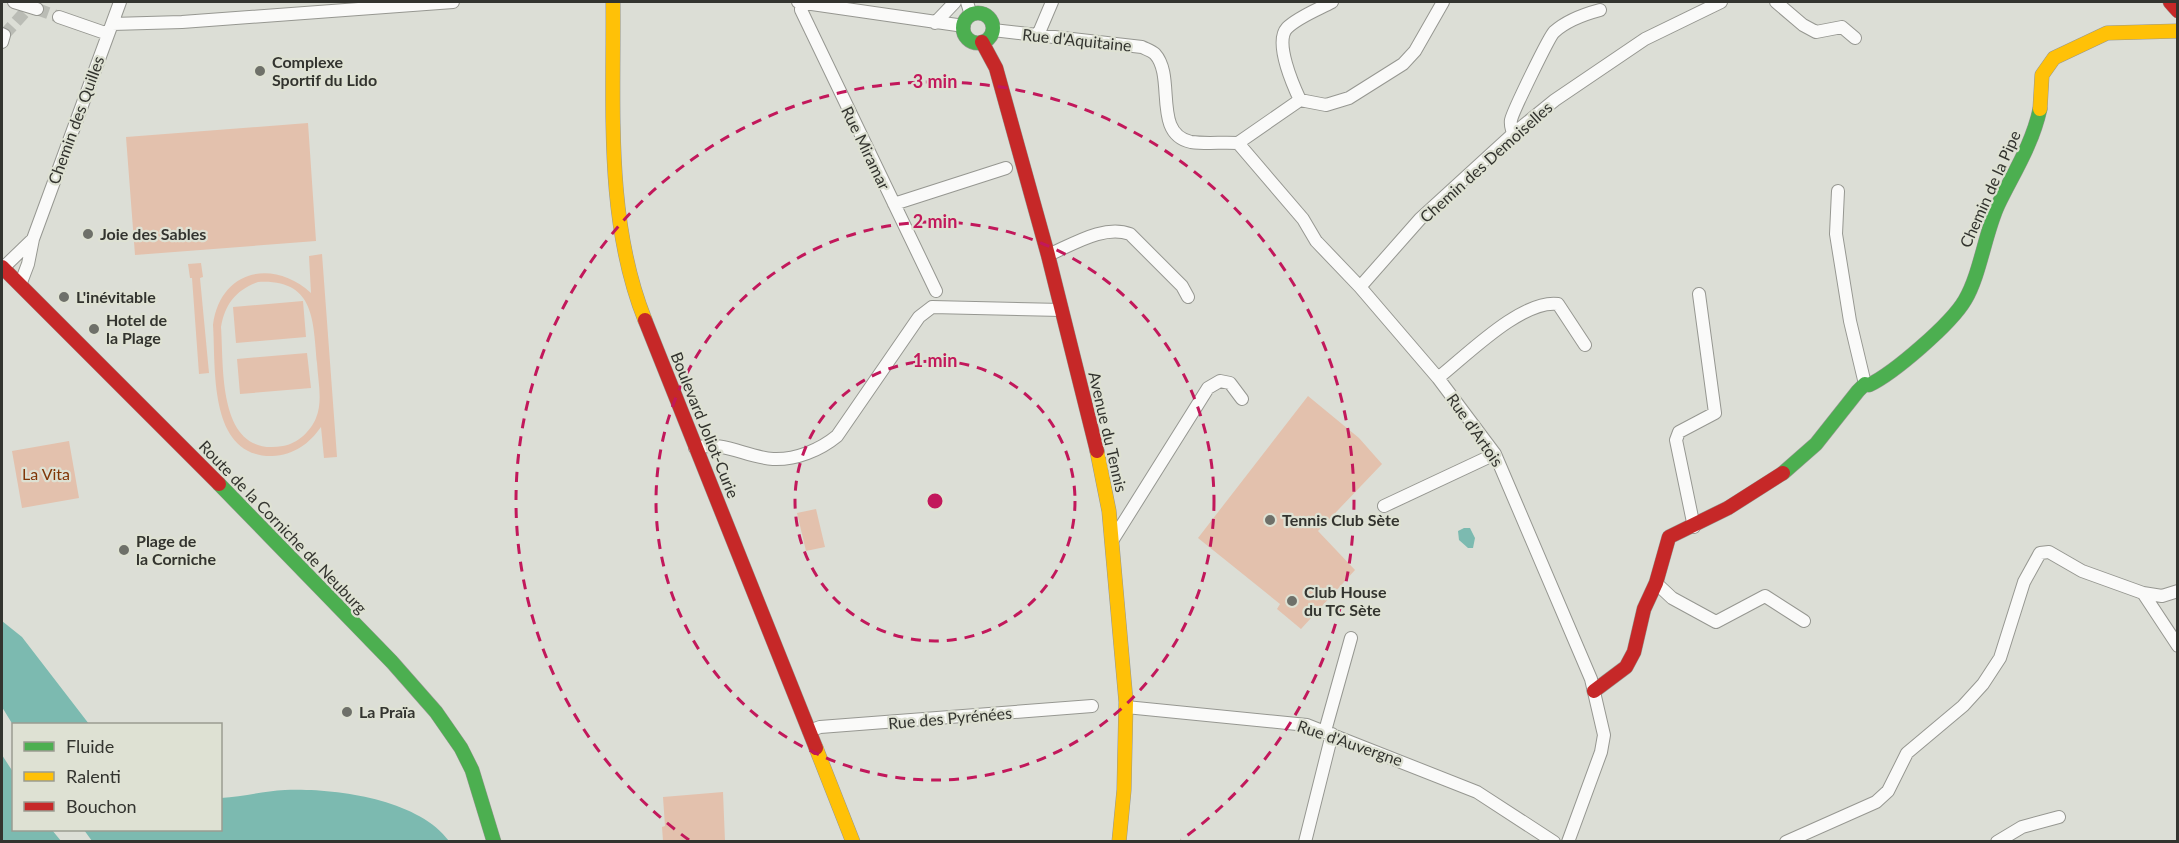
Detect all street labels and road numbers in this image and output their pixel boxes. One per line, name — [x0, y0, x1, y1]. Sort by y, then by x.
street label: Rue d'Aquitaine — [1021, 24, 1133, 55]
street label: Chemin des Quilles — [44, 53, 108, 186]
street label: Chemin des Demoiselles — [1416, 97, 1556, 226]
street label: Rue Miramar — [838, 103, 895, 193]
street label: Chemin de la Pipe — [1955, 127, 2024, 250]
street label: Boulevard Joliot-Curie — [667, 349, 743, 501]
street label: Avenue du Tennis — [1085, 370, 1132, 494]
street label: Rue d'Artois — [1443, 390, 1508, 470]
street label: Route de la Corniche de Neuburg — [196, 436, 371, 617]
street label: Rue des Pyrénées — [887, 703, 1013, 732]
street label: Rue d'Auvergne — [1295, 716, 1405, 769]

